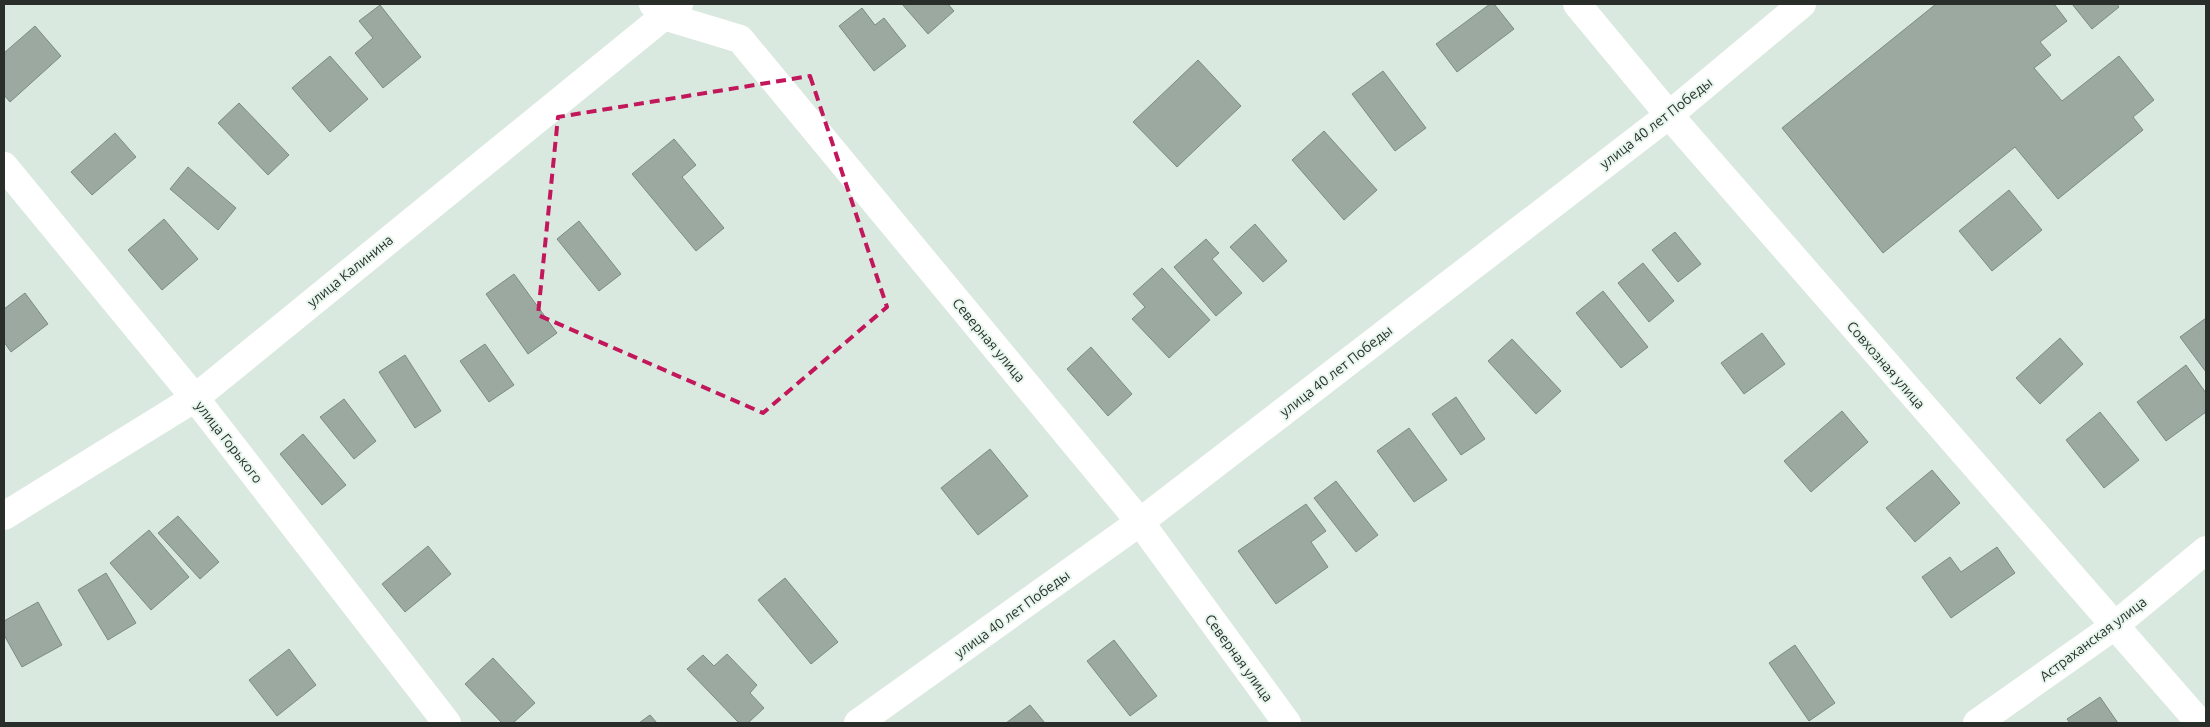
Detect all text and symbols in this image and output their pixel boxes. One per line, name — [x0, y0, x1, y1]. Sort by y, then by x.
street label: улица 40 лет Победы — [1597, 74, 1715, 172]
street label: улица Калинина — [304, 232, 396, 310]
street label: Северная улица — [949, 295, 1029, 385]
street label: Совхозная улица — [1844, 318, 1928, 412]
street label: улица 40 лет Победы — [1277, 322, 1395, 420]
street label: улица Горького — [192, 398, 266, 486]
street label: улица 40 лет Победы — [951, 567, 1073, 661]
street label: Астраханская улица — [2036, 594, 2150, 684]
street label: Северная улица — [1202, 611, 1276, 705]

